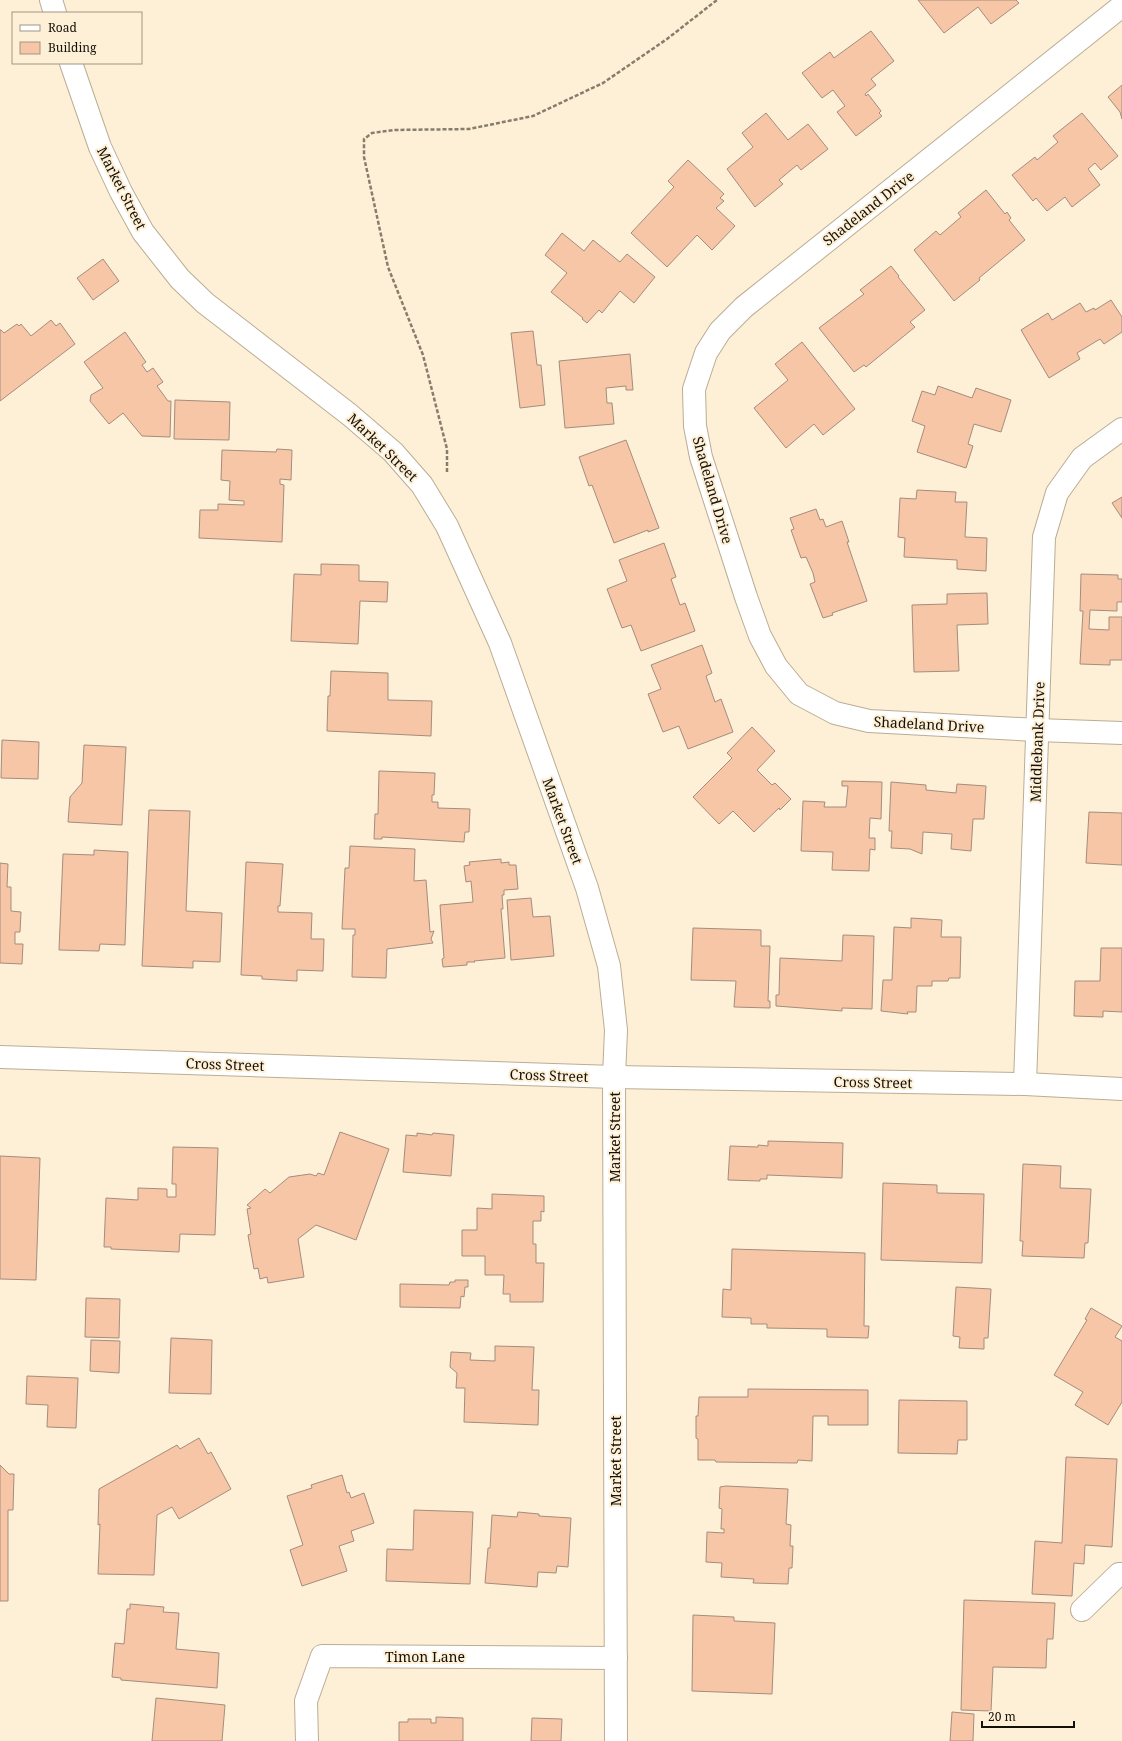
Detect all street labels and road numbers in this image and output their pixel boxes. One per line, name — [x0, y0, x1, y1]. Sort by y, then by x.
street label: Market Street — [93, 143, 151, 233]
street label: Shadeland Drive — [818, 166, 918, 250]
street label: Market Street — [344, 409, 422, 485]
street label: Shadeland Drive — [689, 434, 737, 546]
street label: Middlebank Drive — [1025, 681, 1049, 803]
street label: Shadeland Drive — [873, 712, 985, 736]
street label: Market Street — [539, 775, 587, 867]
street label: Cross Street — [185, 1053, 265, 1075]
street label: Cross Street — [509, 1064, 589, 1086]
street label: Cross Street — [834, 1072, 913, 1092]
street label: Market Street — [605, 1092, 624, 1182]
street label: Market Street — [606, 1416, 625, 1506]
street label: Timon Lane — [385, 1647, 465, 1666]

